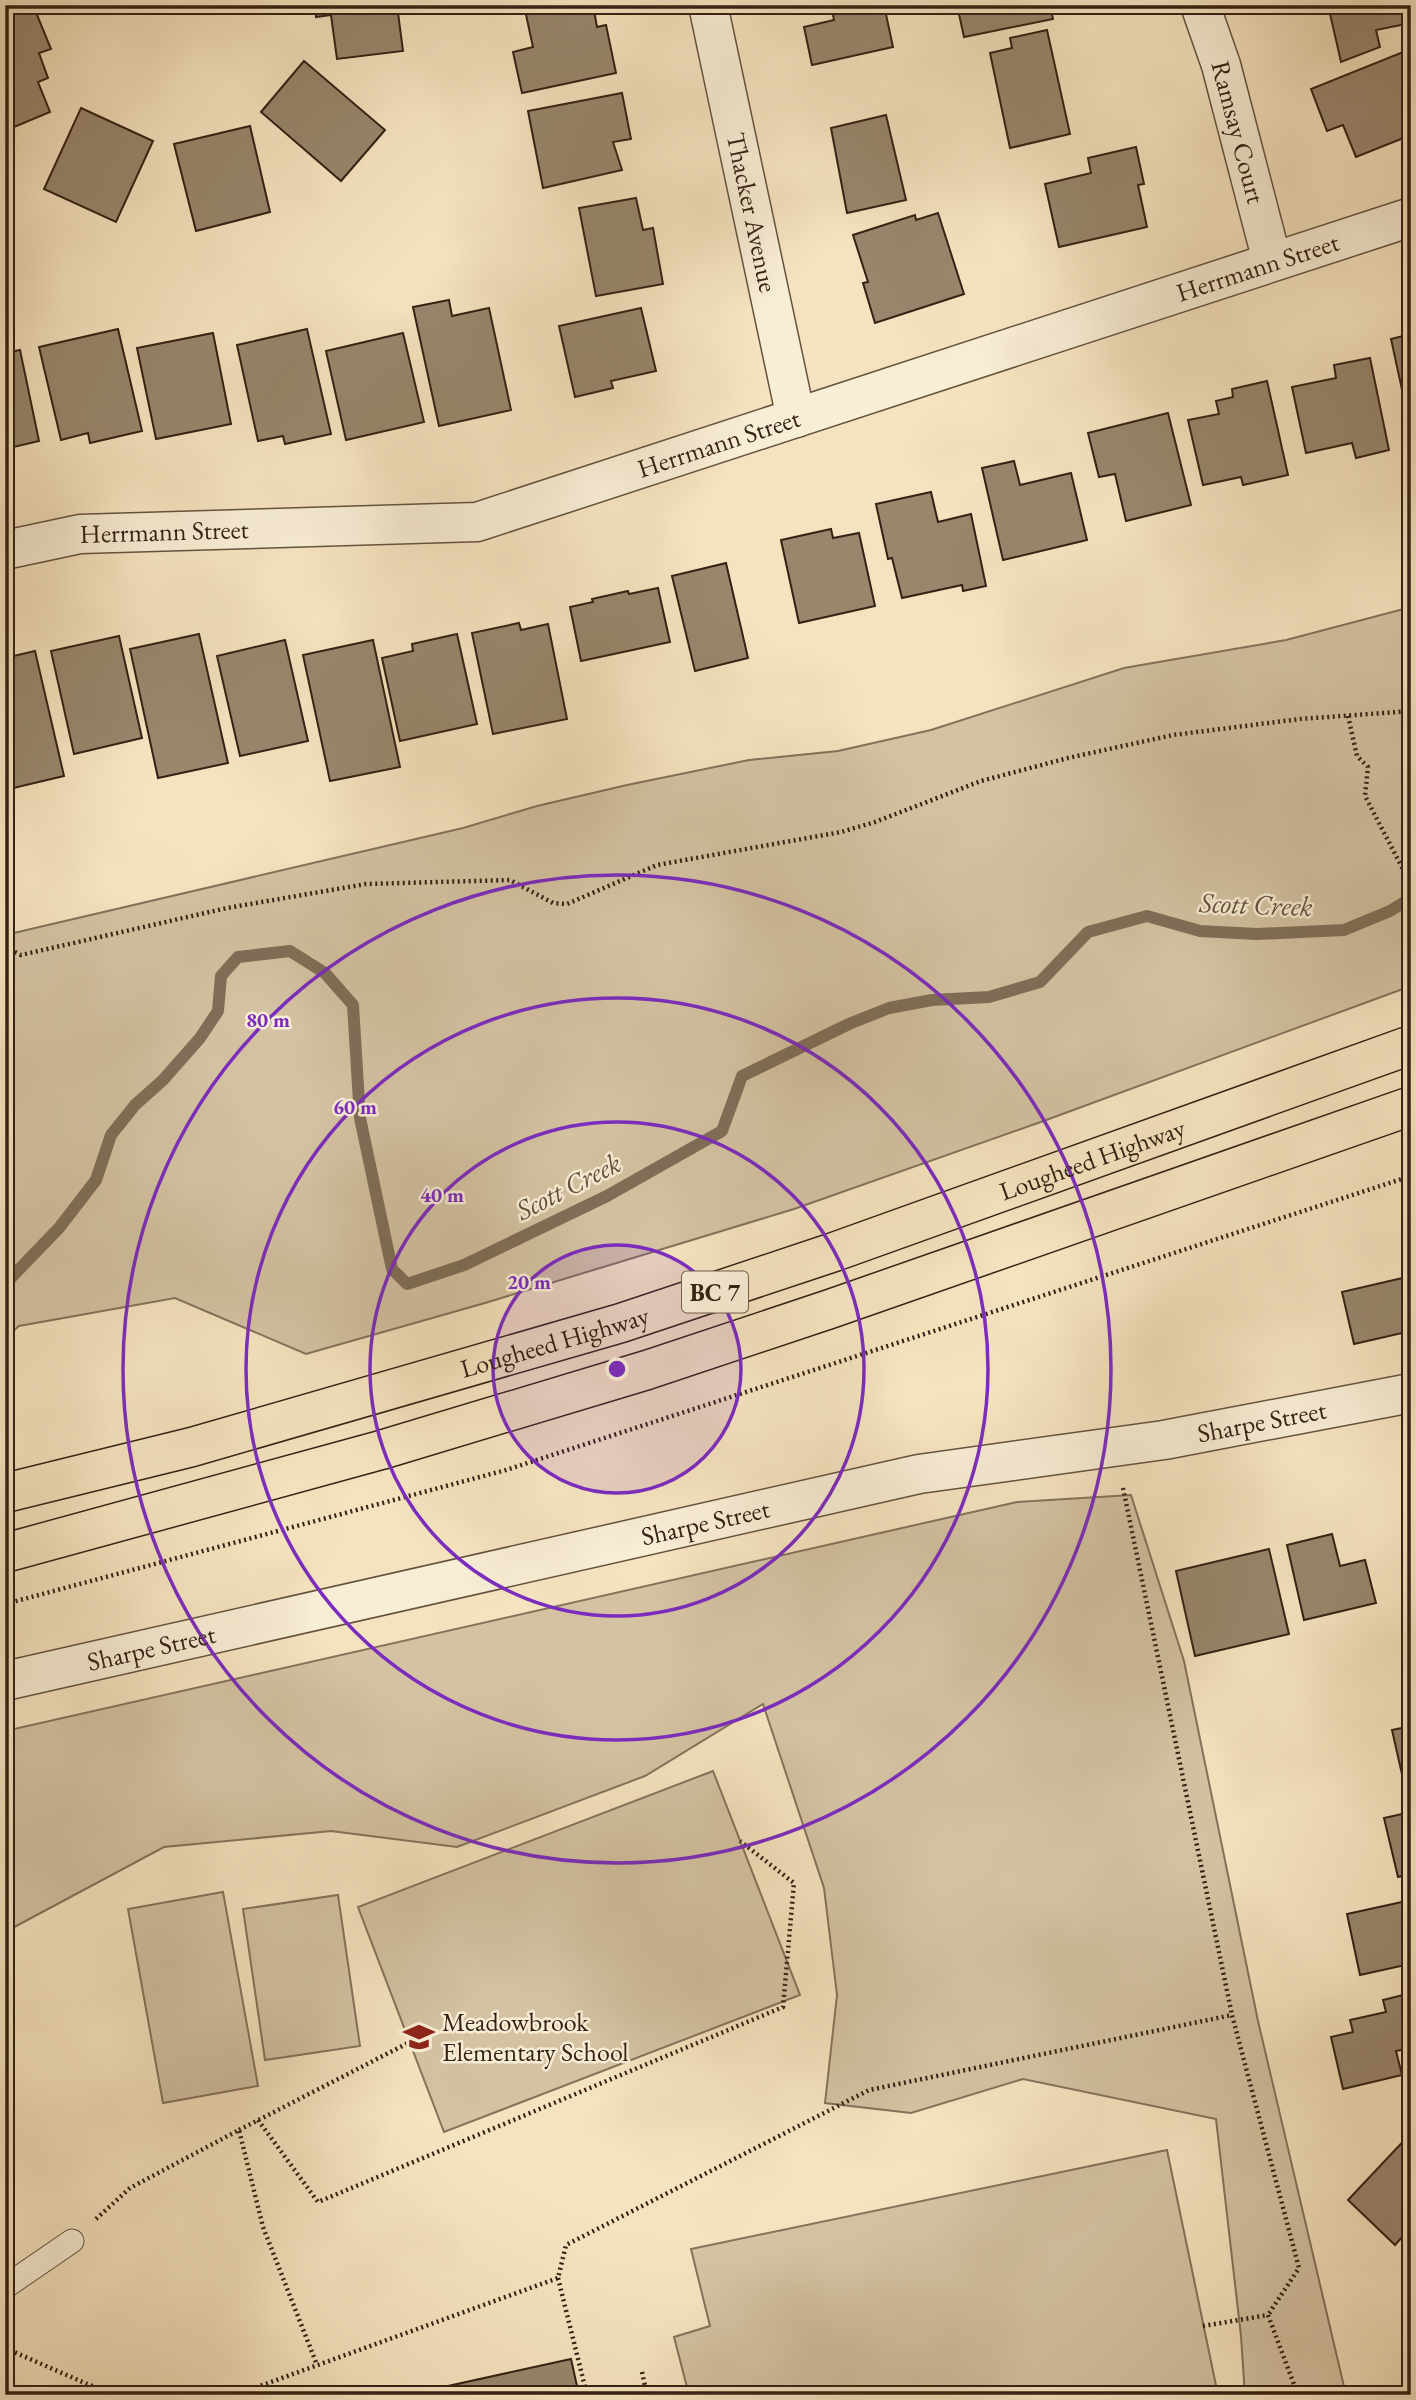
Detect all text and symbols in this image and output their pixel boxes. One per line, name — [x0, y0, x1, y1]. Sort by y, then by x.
street label: Ramsay Court — [1204, 57, 1273, 207]
street label: Thacker Avenue — [719, 129, 786, 295]
street label: Herrmann Street — [1172, 225, 1343, 309]
street label: Herrmann Street — [633, 401, 804, 486]
street label: Herrmann Street — [79, 512, 249, 551]
water label: Scott Creek — [1198, 884, 1314, 924]
text: 80 m — [246, 1006, 290, 1033]
text: 60 m — [333, 1093, 377, 1120]
street label: Lougheed Highway — [995, 1110, 1190, 1208]
water label: Scott Creek — [508, 1144, 627, 1228]
text: 40 m — [420, 1181, 464, 1208]
text: 20 m — [507, 1268, 551, 1295]
road number: BC 7 — [682, 1272, 748, 1312]
street label: Lougheed Highway — [456, 1298, 654, 1386]
centre of rings — [605, 1357, 629, 1381]
street label: Sharpe Street — [1194, 1392, 1329, 1450]
street label: Sharpe Street — [638, 1491, 773, 1553]
street label: Sharpe Street — [84, 1617, 219, 1679]
place label: Meadowbrook Elementary School — [442, 2005, 629, 2069]
school or university icon: Meadowbrook Elementary School — [402, 2020, 436, 2054]

